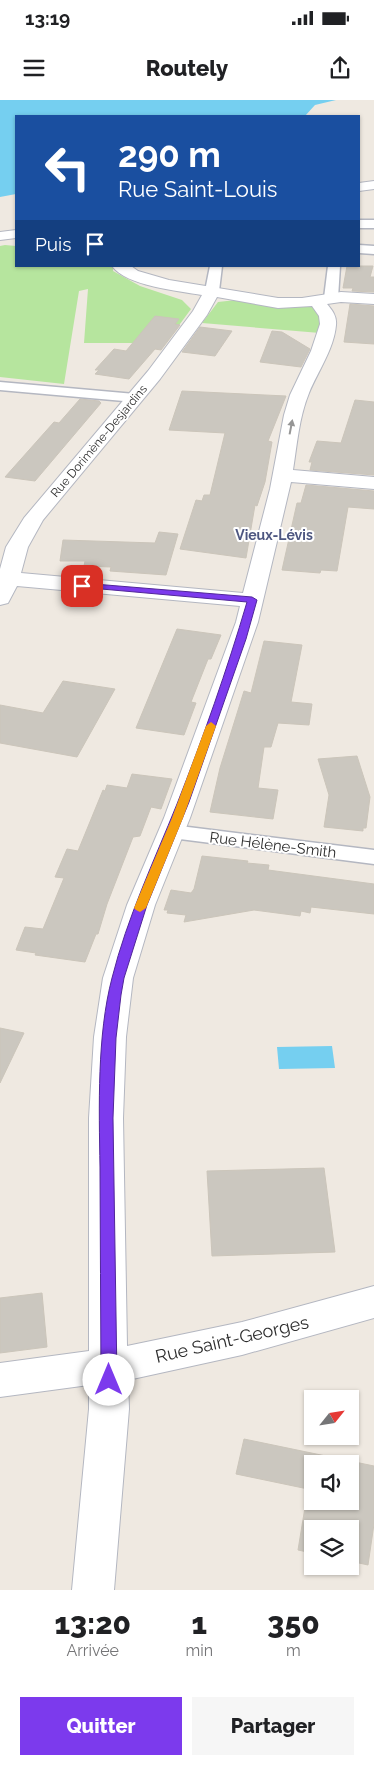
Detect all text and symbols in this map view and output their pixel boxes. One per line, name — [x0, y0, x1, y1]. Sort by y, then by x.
text: 13:19 — [25, 7, 70, 29]
icon: menu — [20, 54, 48, 82]
icon: share — [326, 54, 354, 82]
text: Routely — [146, 55, 228, 81]
text: 290 m — [118, 134, 221, 175]
icon: left — [35, 135, 100, 200]
text: Rue Saint-Louis — [118, 176, 277, 202]
icon: arrive — [81, 230, 109, 258]
text: Puis — [35, 233, 71, 255]
street label: Rue Dorimène-Desjardins — [48, 382, 150, 500]
one-way arrow — [287, 418, 295, 434]
district label: Vieux-Lévis — [235, 527, 313, 543]
pin — [61, 565, 103, 607]
icon: arrive — [68, 572, 96, 600]
street label: Rue Hélène-Smith — [209, 828, 337, 862]
street label: Rue Saint-Georges — [153, 1311, 311, 1367]
position arrow — [82, 1353, 134, 1405]
north arrow — [304, 1390, 359, 1445]
map controls — [304, 1390, 359, 1575]
button: sound — [304, 1455, 359, 1510]
button: layers — [304, 1520, 359, 1575]
text: 13:20 — [54, 1606, 131, 1641]
text: 1 — [191, 1606, 207, 1641]
text: 350 — [267, 1606, 320, 1641]
text: Arrivée — [66, 1641, 119, 1660]
text: min — [185, 1641, 213, 1660]
text: m — [286, 1641, 301, 1660]
button: Quitter — [20, 1697, 182, 1755]
button: Partager — [192, 1697, 354, 1755]

